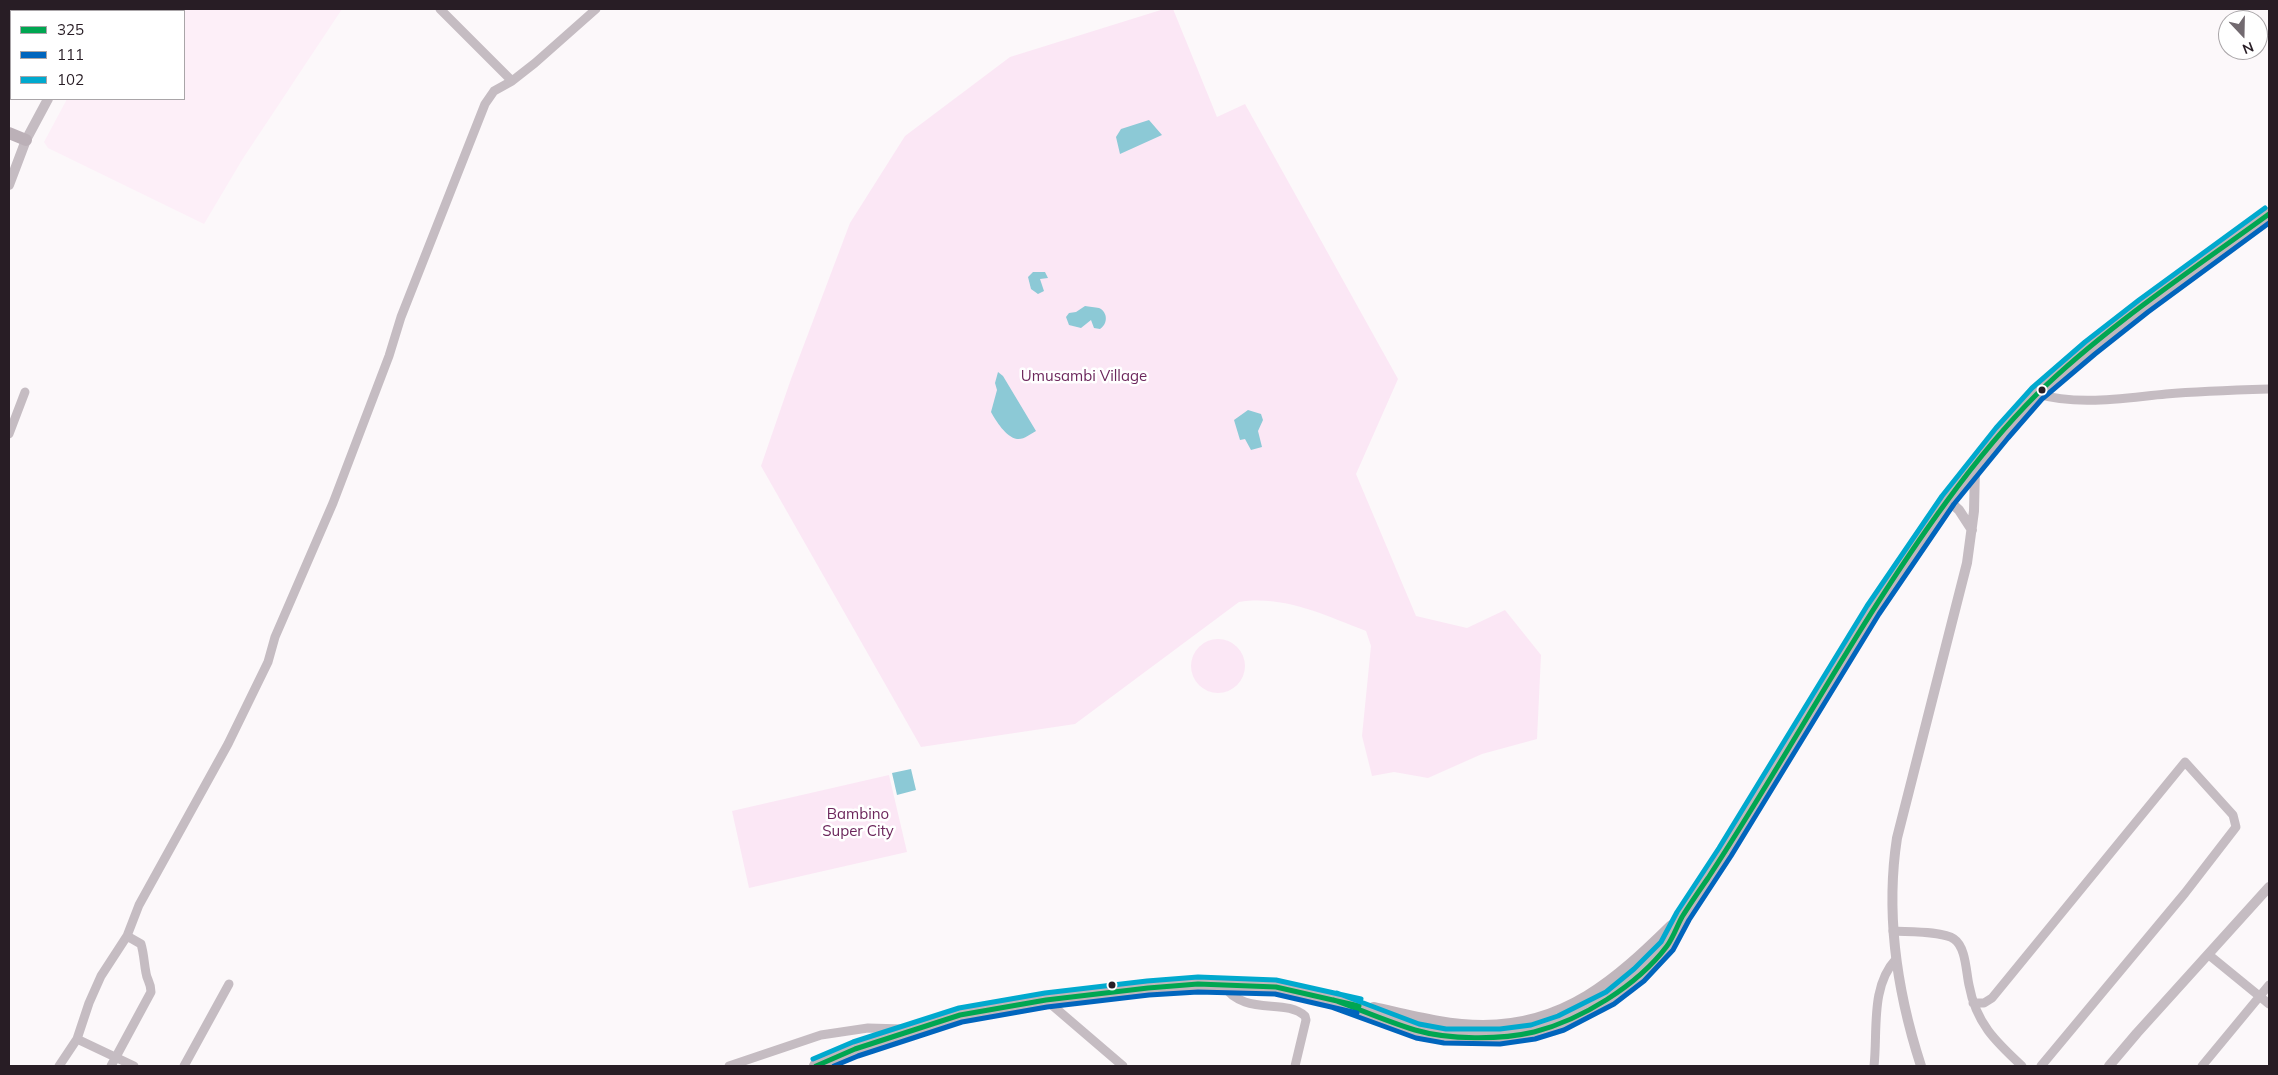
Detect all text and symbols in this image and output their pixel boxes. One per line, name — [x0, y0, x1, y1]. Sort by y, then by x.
legend — [10, 10, 185, 100]
north arrow — [2218, 10, 2268, 60]
text: 325 — [57, 20, 84, 39]
text: N — [2240, 38, 2256, 58]
text: 111 — [57, 45, 84, 64]
text: 102 — [57, 70, 84, 89]
park label: Umusambi Village — [1021, 367, 1147, 385]
unlabelled marker — [2037, 385, 2047, 395]
park label: Bambino Super City — [822, 805, 894, 840]
unlabelled marker — [1107, 980, 1117, 990]

